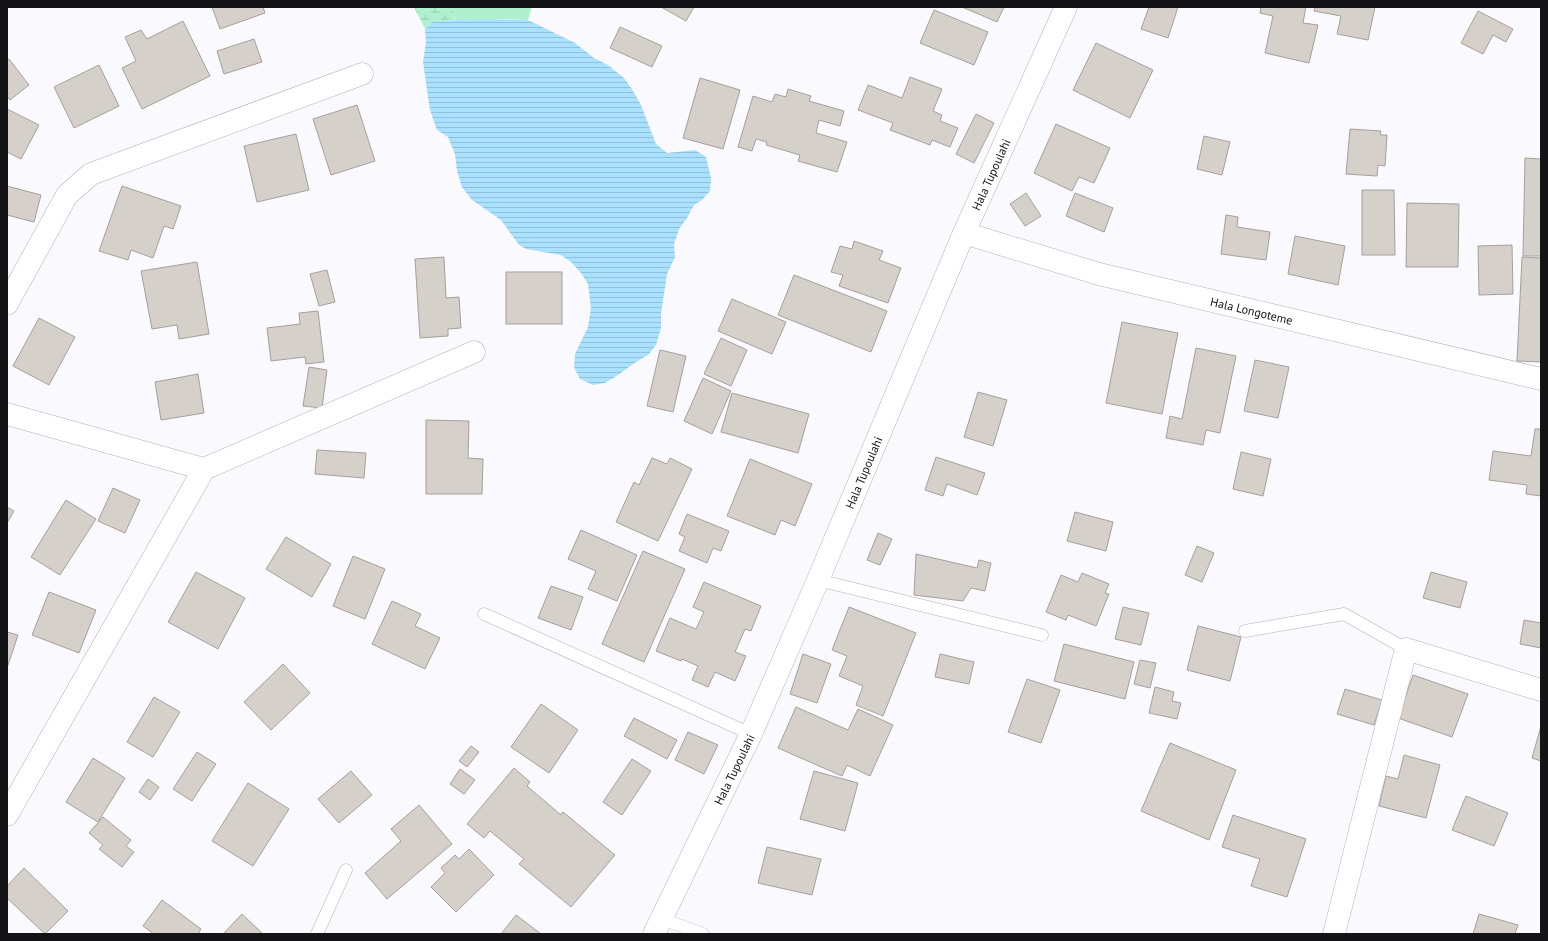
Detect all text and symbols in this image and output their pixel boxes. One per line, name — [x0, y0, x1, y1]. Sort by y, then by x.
street label: Hala Tupoulahi — [968, 136, 1013, 213]
street label: Hala Longoteme — [1209, 293, 1294, 327]
street label: Hala Tupoulahi — [841, 434, 885, 511]
street label: Hala Tupoulahi — [710, 731, 757, 807]

